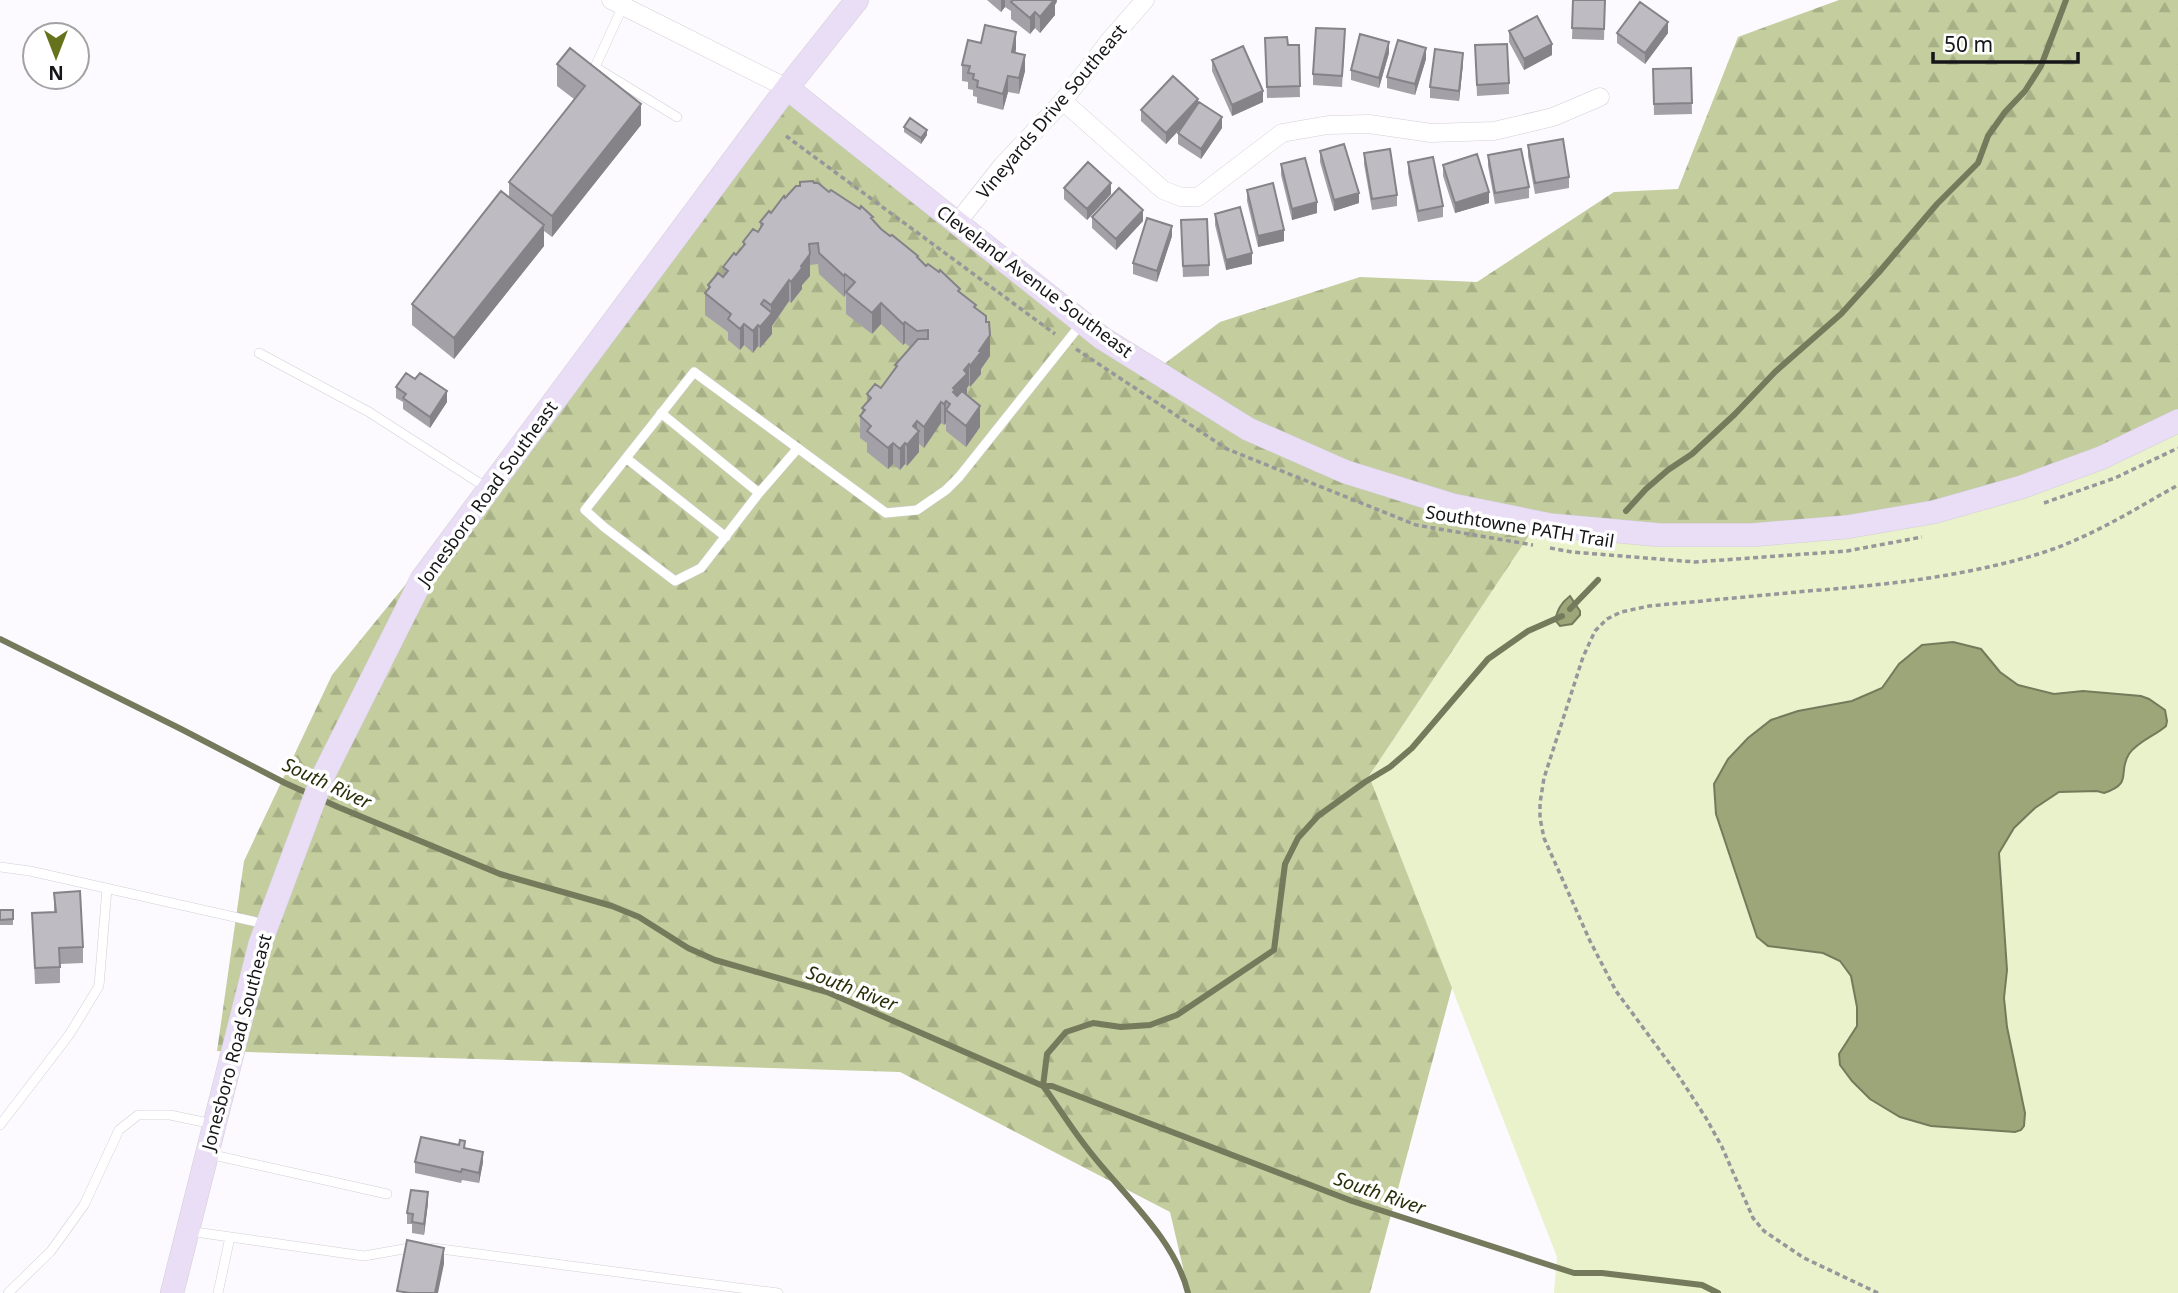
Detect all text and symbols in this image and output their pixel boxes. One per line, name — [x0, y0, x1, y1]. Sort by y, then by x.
street label: Vineyards Drive Southeast — [971, 18, 1132, 203]
north arrow — [21, 21, 91, 91]
scale bar — [1933, 21, 2078, 65]
text: 50 m — [1944, 30, 1993, 58]
text: N — [48, 60, 64, 86]
street label: Cleveland Avenue Southeast — [932, 199, 1138, 363]
street label: Jonesboro Road Southeast — [411, 395, 563, 592]
street label: Southtowne PATH Trail — [1424, 499, 1616, 553]
water label: South River — [278, 751, 377, 816]
street label: Jonesboro Road Southeast — [195, 931, 277, 1155]
water label: South River — [803, 959, 902, 1018]
water label: South River — [1331, 1165, 1431, 1221]

